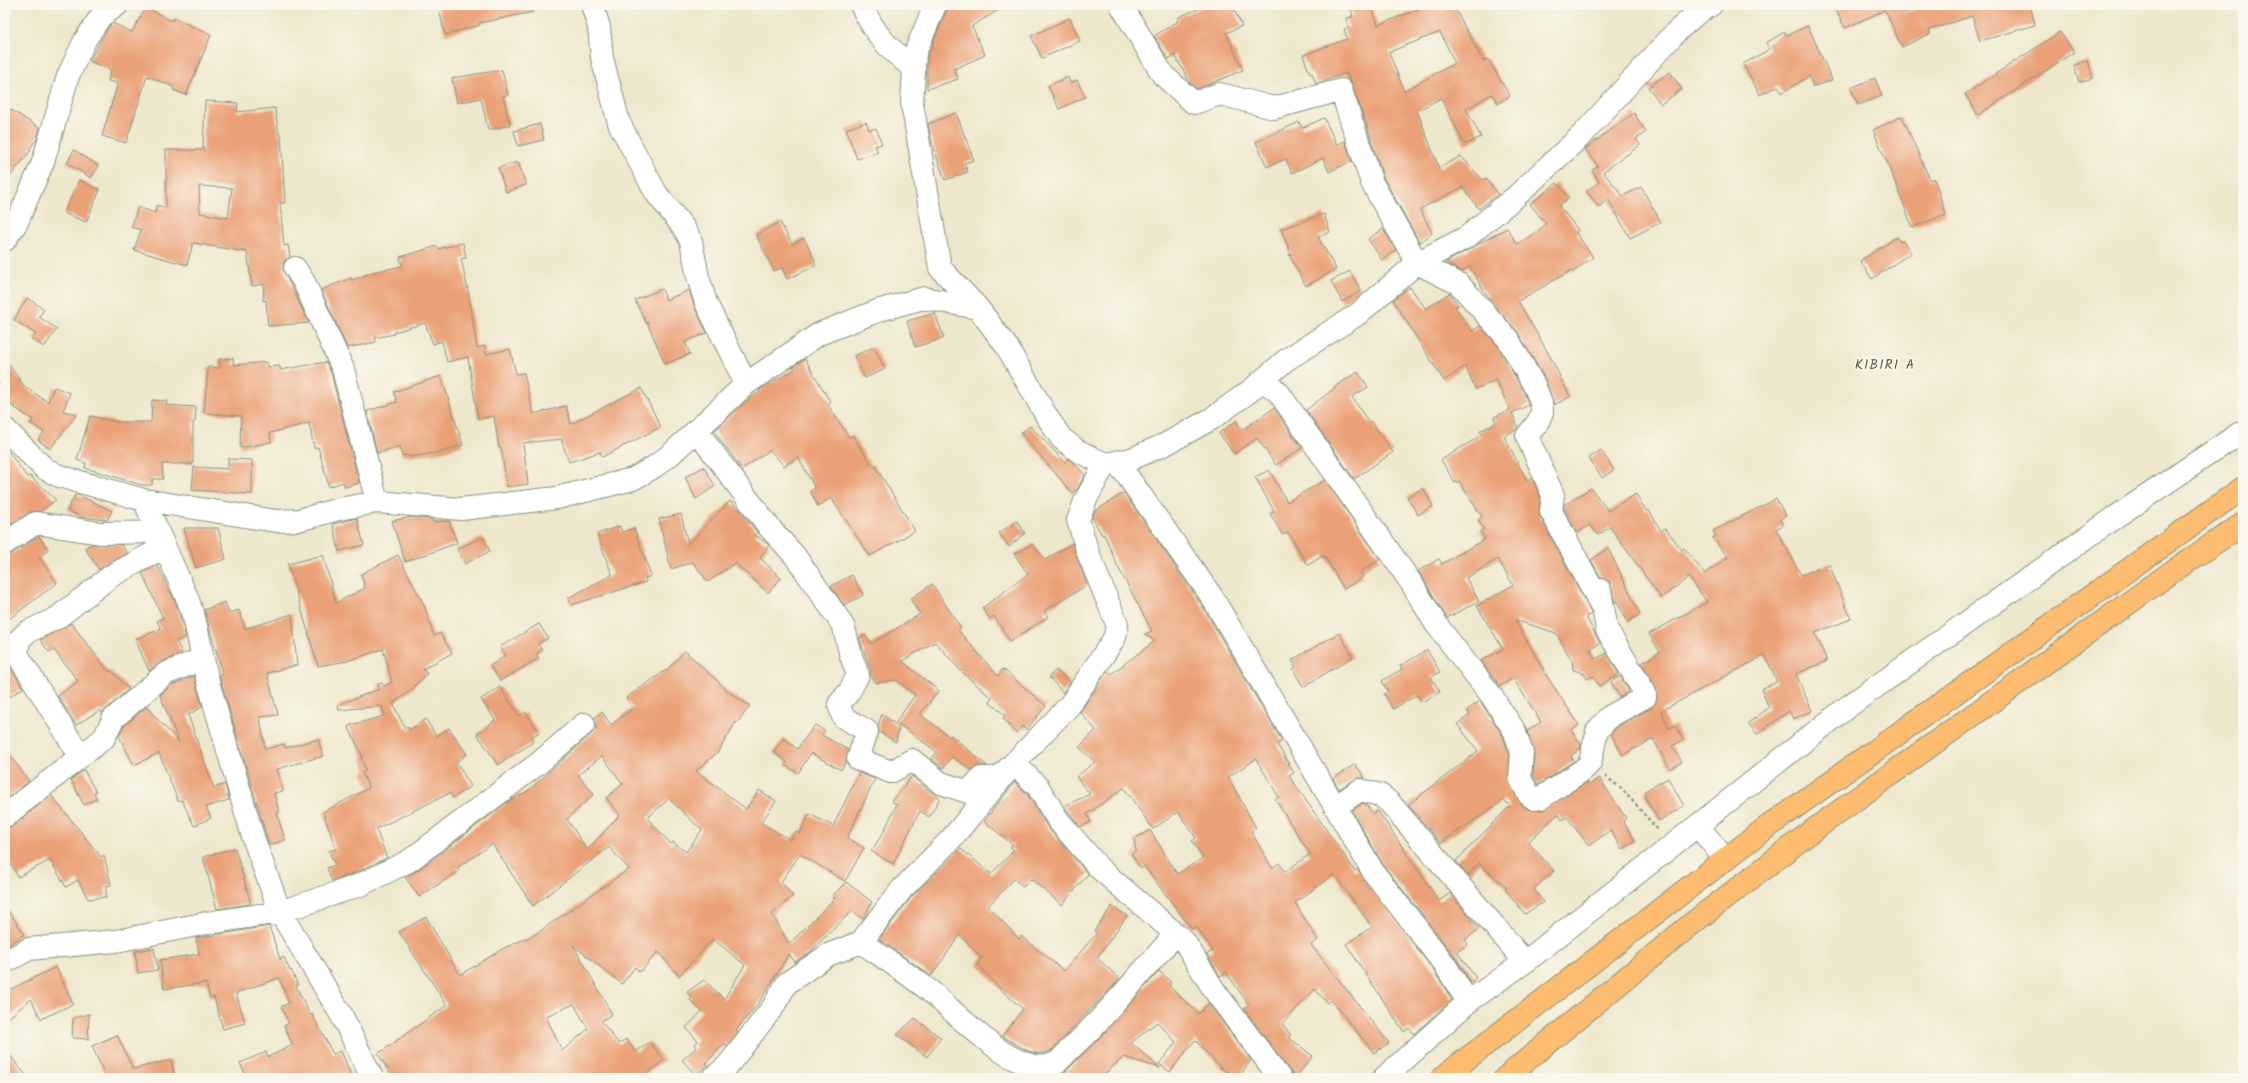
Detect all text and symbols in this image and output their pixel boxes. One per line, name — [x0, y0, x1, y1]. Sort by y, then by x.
district label: KIBIRI A — [1855, 354, 1915, 376]

